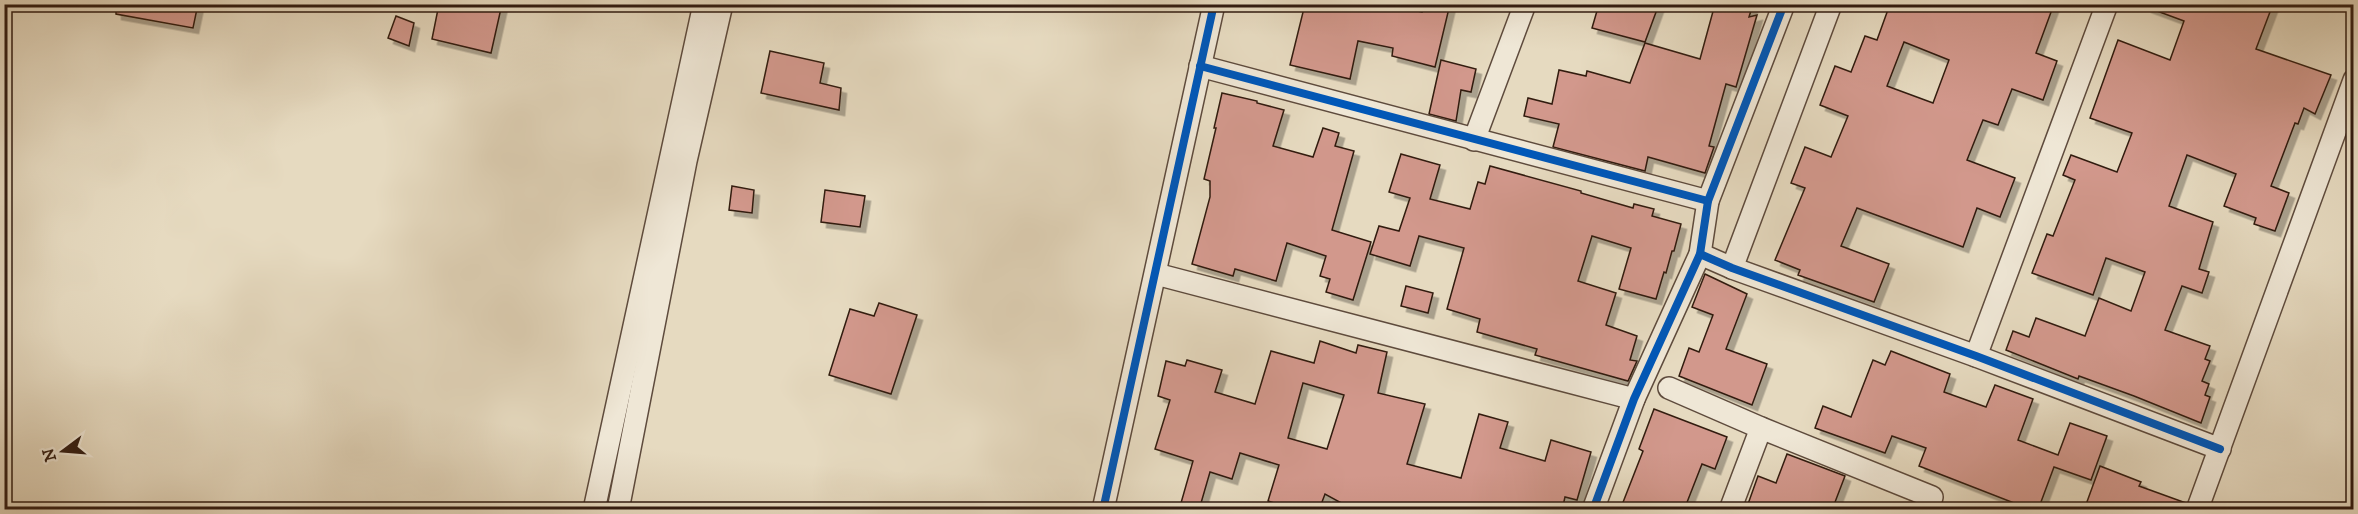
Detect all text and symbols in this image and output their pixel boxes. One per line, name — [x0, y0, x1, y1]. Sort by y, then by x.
north arrow — [33, 421, 93, 481]
text: N — [38, 446, 61, 464]

